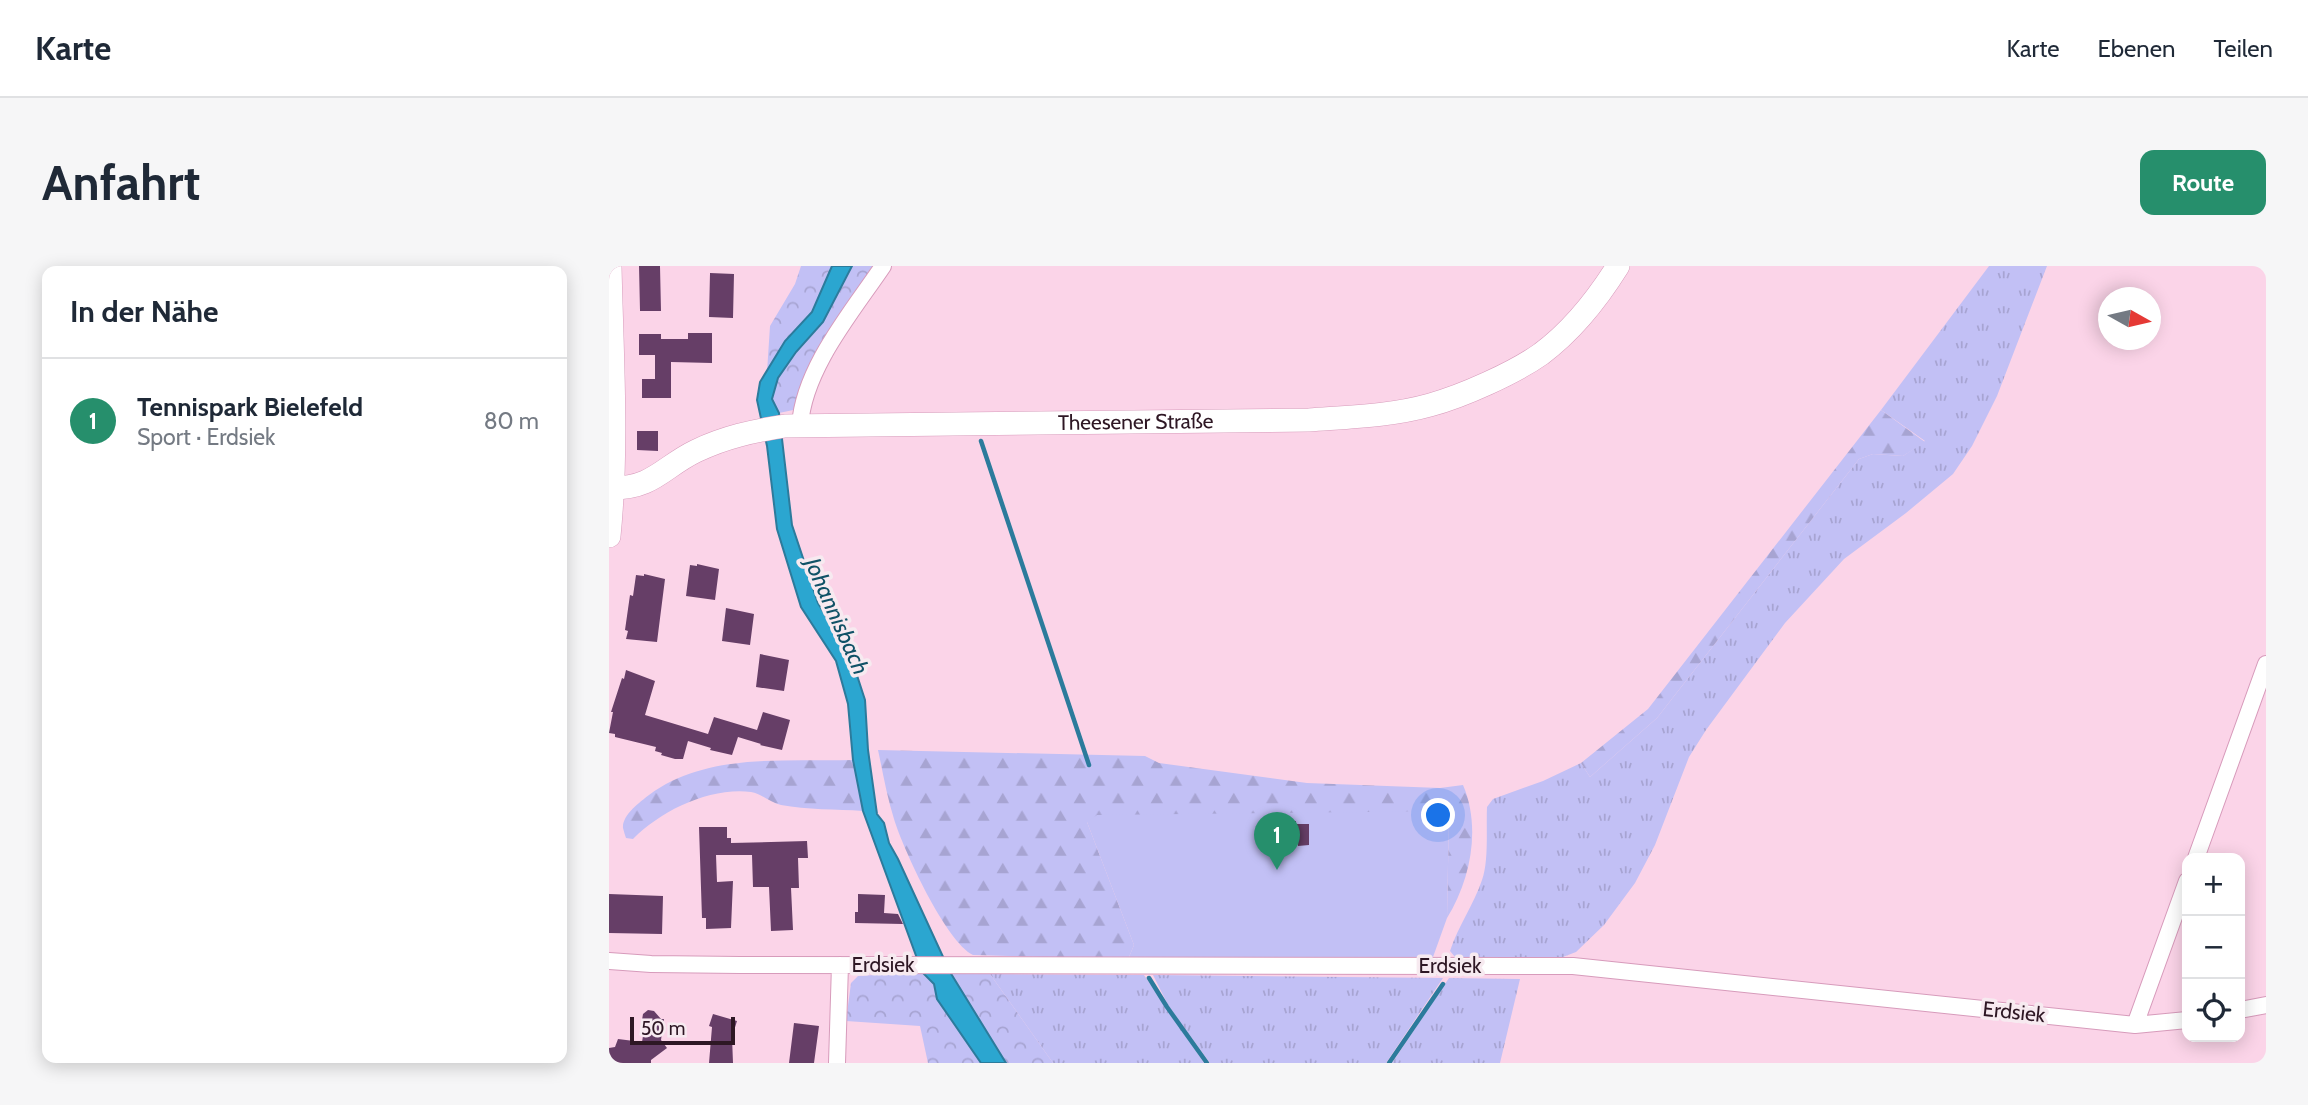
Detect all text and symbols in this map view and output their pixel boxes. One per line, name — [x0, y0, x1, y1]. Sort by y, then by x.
text: Karte — [35, 28, 111, 68]
text: Karte — [2006, 34, 2059, 63]
text: Ebenen — [2097, 34, 2175, 63]
text: Teilen — [2213, 34, 2273, 63]
button: Route — [2140, 150, 2266, 215]
text: Anfahrt — [42, 153, 200, 212]
north arrow — [2098, 287, 2161, 350]
text: In der Nähe — [70, 293, 219, 330]
text: Tennispark Bielefeld — [137, 391, 363, 423]
text: 1 — [89, 407, 97, 435]
text: 80 m — [484, 407, 539, 435]
street label: Theesener Straße — [1058, 408, 1214, 435]
text: Sport · Erdsiek — [137, 423, 275, 451]
water label: Johannisbach — [798, 551, 875, 679]
your location — [1421, 798, 1455, 832]
pin: 1 — [1254, 812, 1300, 870]
map controls — [2182, 853, 2245, 1042]
button: + — [2182, 853, 2245, 916]
button: − — [2182, 916, 2245, 979]
street label: Erdsiek — [852, 952, 915, 977]
street label: Erdsiek — [1419, 953, 1482, 978]
button: locate — [2182, 979, 2245, 1042]
street label: Erdsiek — [1982, 996, 2047, 1027]
scale bar — [630, 1014, 735, 1046]
text: 50 m — [641, 1017, 685, 1040]

